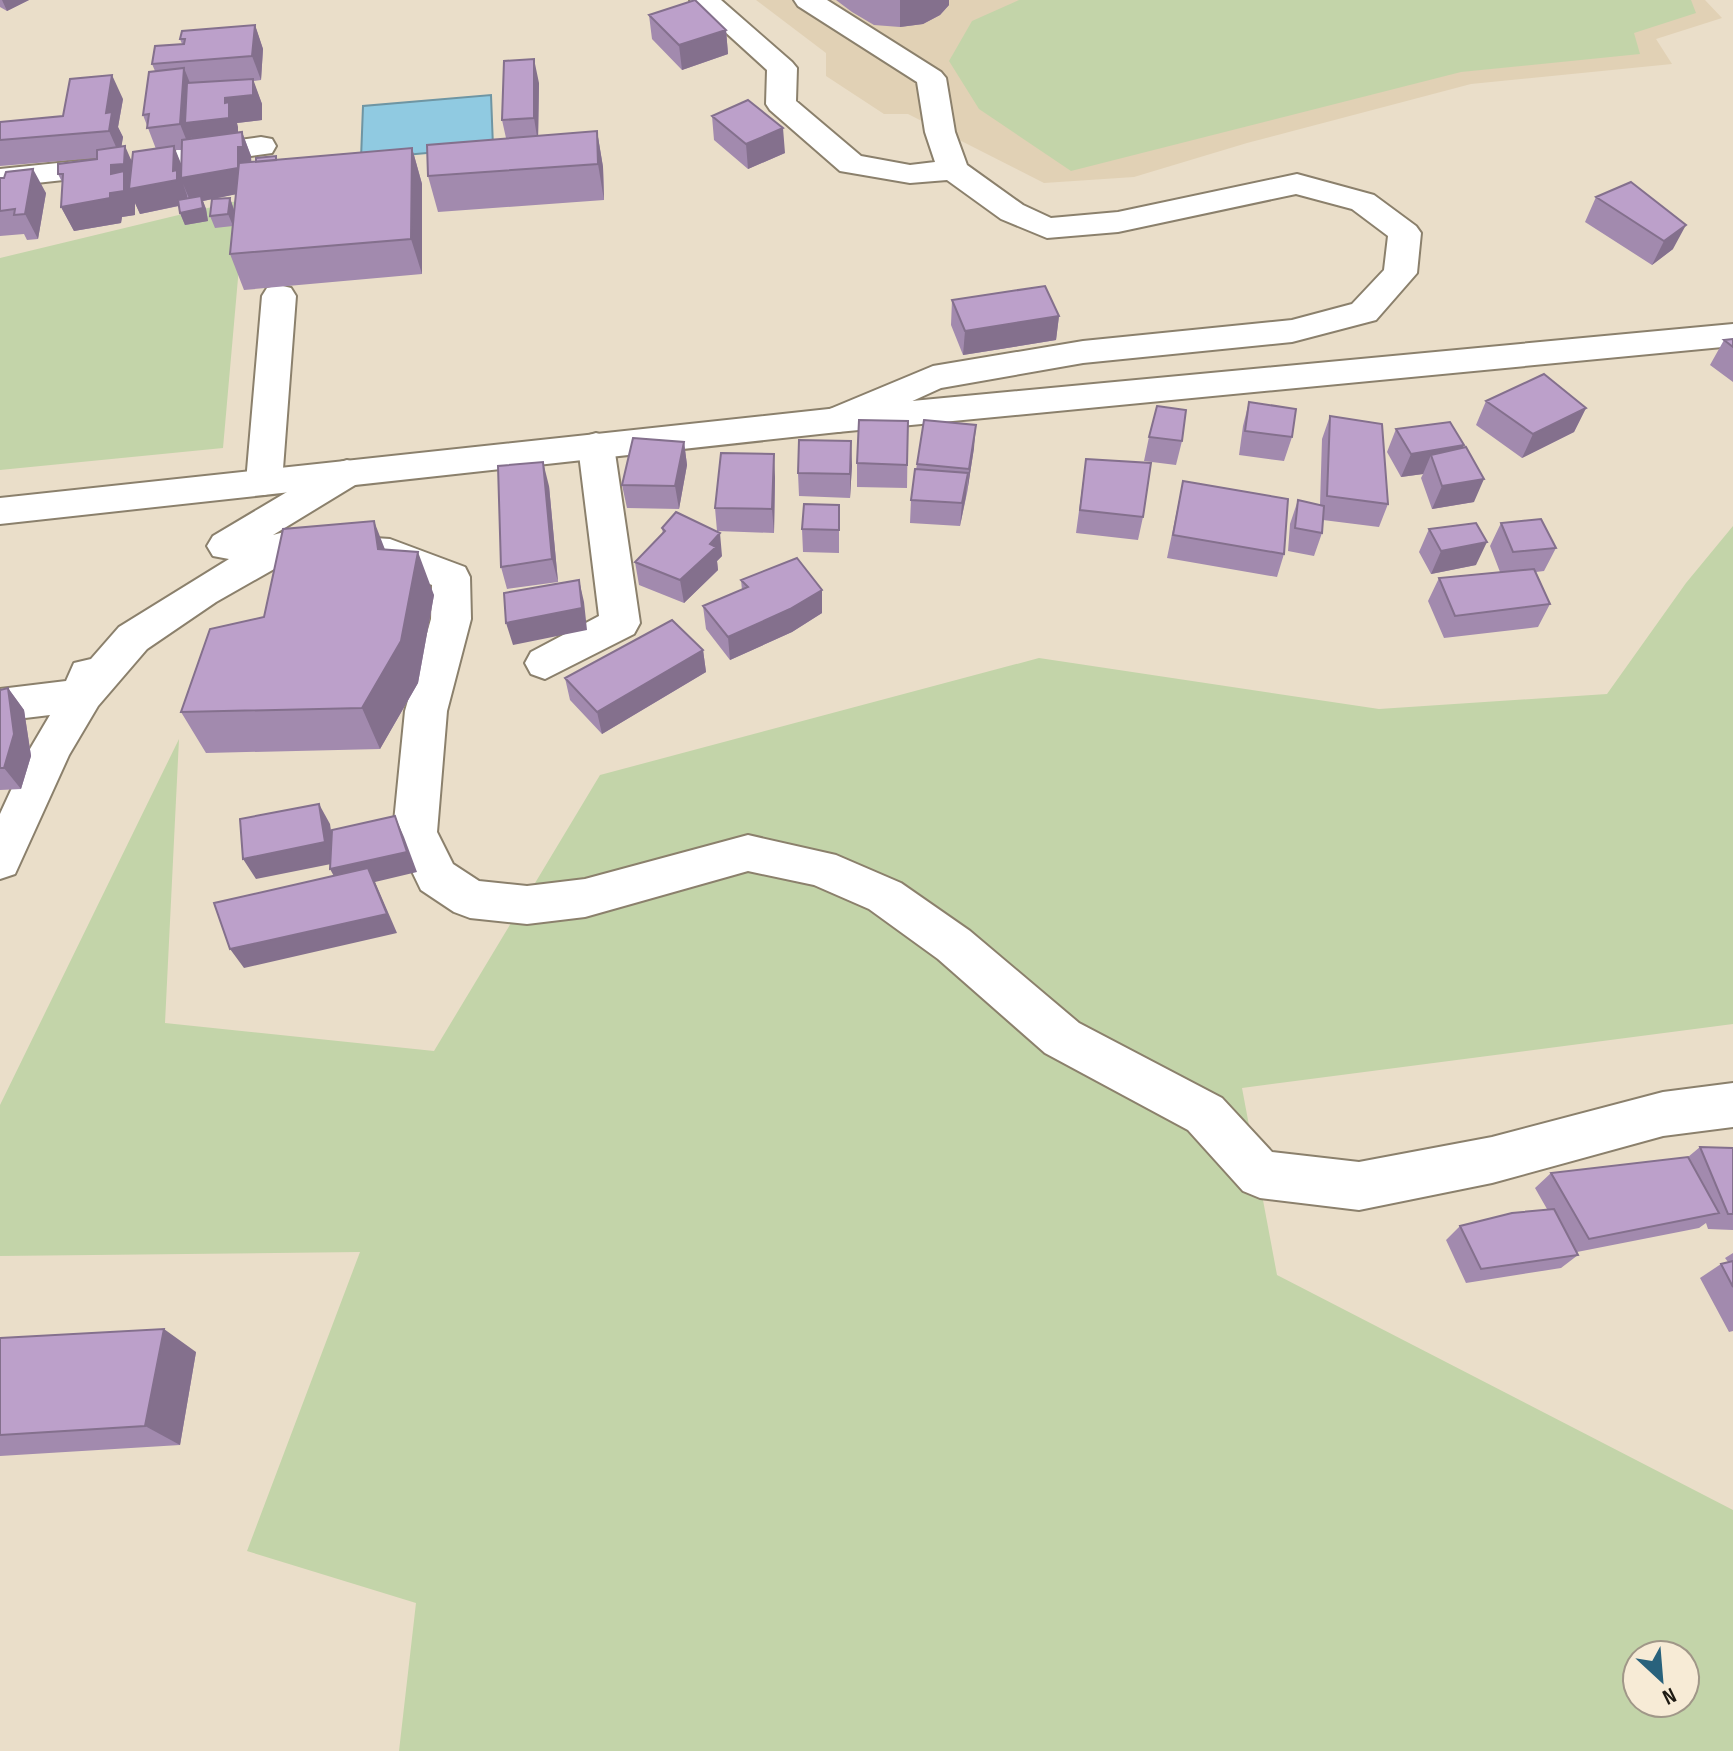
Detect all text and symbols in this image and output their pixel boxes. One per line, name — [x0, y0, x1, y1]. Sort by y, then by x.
north arrow — [1621, 1639, 1701, 1719]
text: N — [1658, 1681, 1680, 1710]

